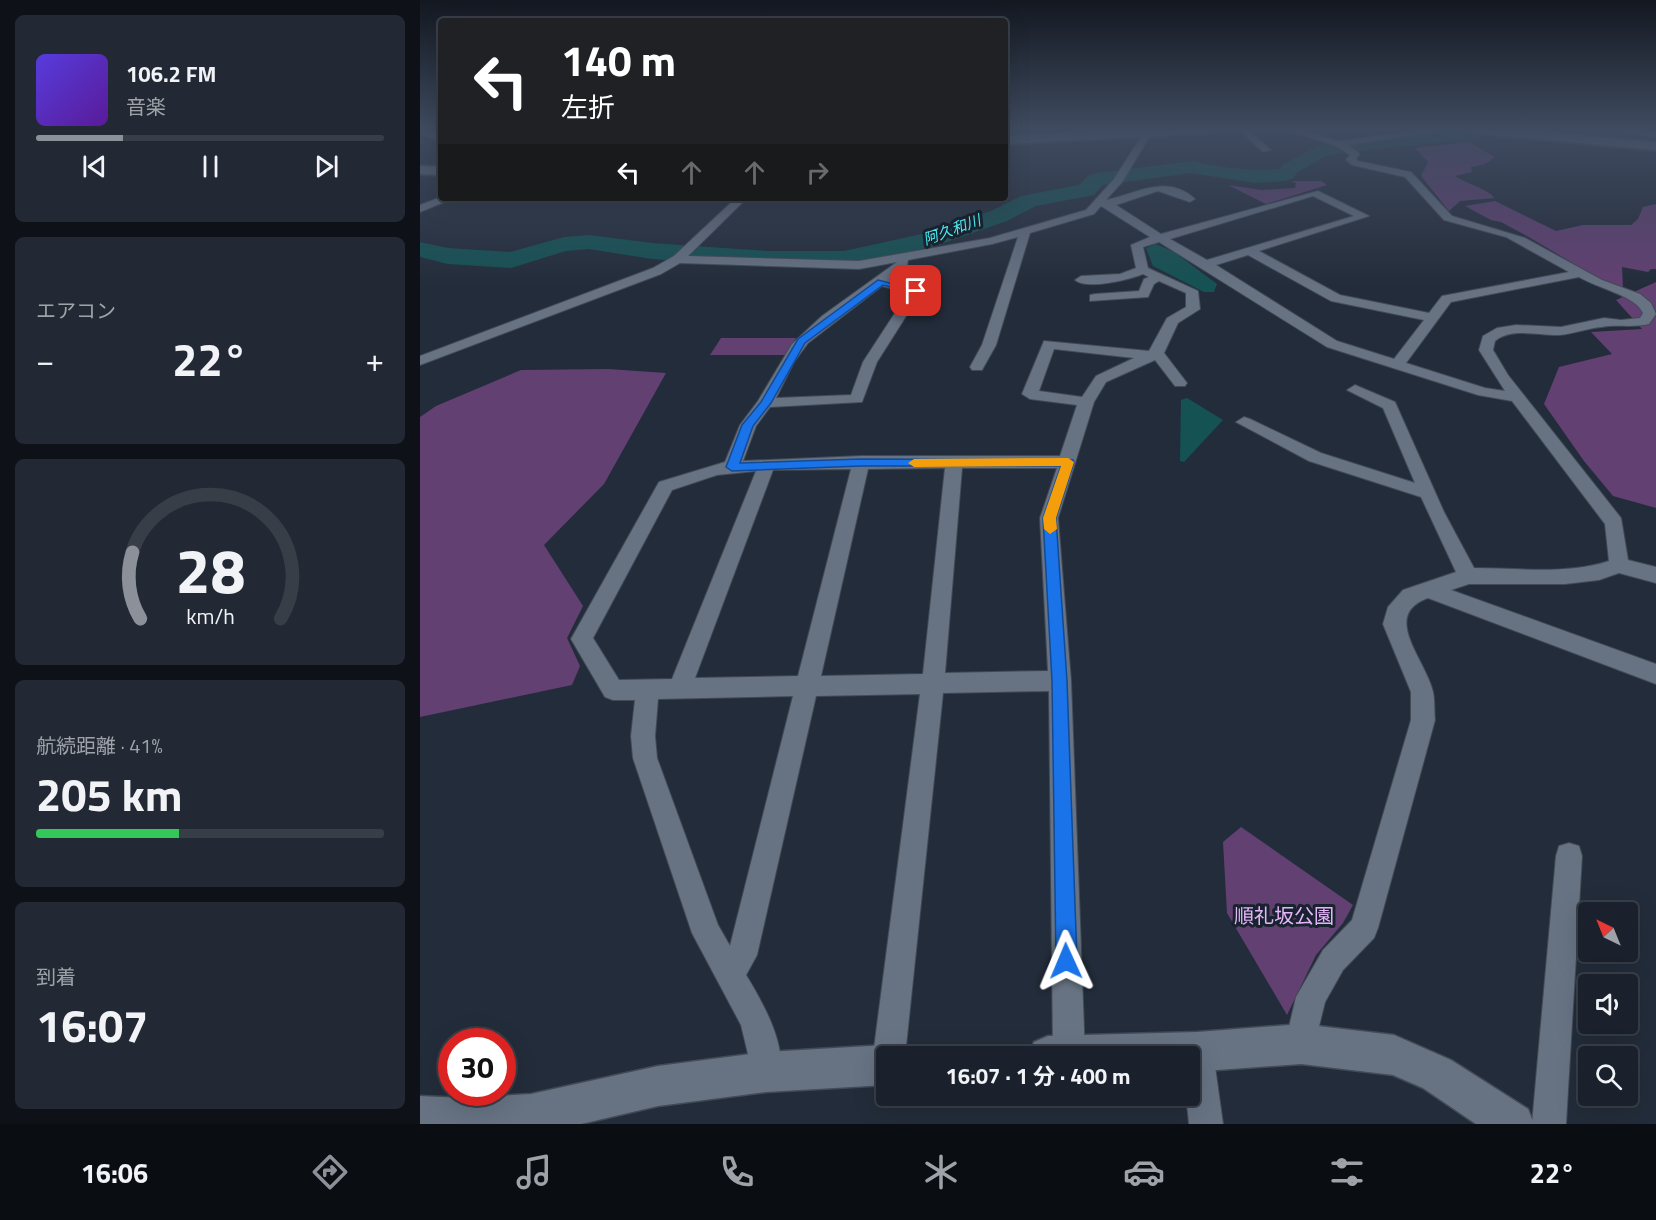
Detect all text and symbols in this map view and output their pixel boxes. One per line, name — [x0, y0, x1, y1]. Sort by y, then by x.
text: 140 m — [561, 28, 676, 92]
icon: left — [462, 42, 540, 120]
text: 106.2 FM — [126, 57, 216, 91]
text: 左折 — [561, 86, 615, 127]
text: 音楽 — [126, 91, 166, 122]
icon: previous — [78, 150, 111, 183]
icon: pause — [194, 150, 227, 183]
icon: next — [310, 150, 343, 183]
icon: left — [612, 156, 645, 189]
icon: ahead — [675, 156, 708, 189]
icon: ahead — [738, 156, 771, 189]
icon: right — [801, 156, 834, 189]
water label: 阿久和川 — [920, 208, 986, 251]
pin — [890, 265, 941, 316]
icon: arrive — [899, 274, 932, 307]
text: エアコン — [36, 295, 116, 326]
text: 22° — [172, 325, 248, 393]
text: − — [36, 335, 54, 385]
text: + — [366, 335, 384, 385]
text: 28 — [175, 522, 245, 617]
text: km/h — [186, 600, 234, 632]
text: 航続距離 · 41% — [36, 730, 163, 761]
text: 205 km — [36, 760, 182, 828]
park label: 順礼坂公園 — [1234, 900, 1334, 931]
north arrow — [1578, 902, 1638, 962]
map controls — [1578, 902, 1638, 1106]
position arrow — [1034, 929, 1098, 993]
text: 到着 — [36, 961, 76, 992]
button: sound — [1578, 974, 1638, 1034]
text: 16:07 — [36, 991, 148, 1059]
speed limit sign: 30 — [438, 1028, 516, 1106]
button: search — [1578, 1046, 1638, 1106]
text: 16:07 · 1 分 · 400 m — [946, 1059, 1130, 1093]
icon: directions — [309, 1151, 351, 1193]
icon: music — [513, 1151, 555, 1193]
icon: phone — [716, 1151, 758, 1193]
icon: climate — [920, 1151, 962, 1193]
icon: car — [1123, 1151, 1165, 1193]
icon: filters — [1326, 1151, 1368, 1193]
text: 16:06 — [81, 1152, 148, 1193]
text: 22° — [1530, 1152, 1575, 1193]

